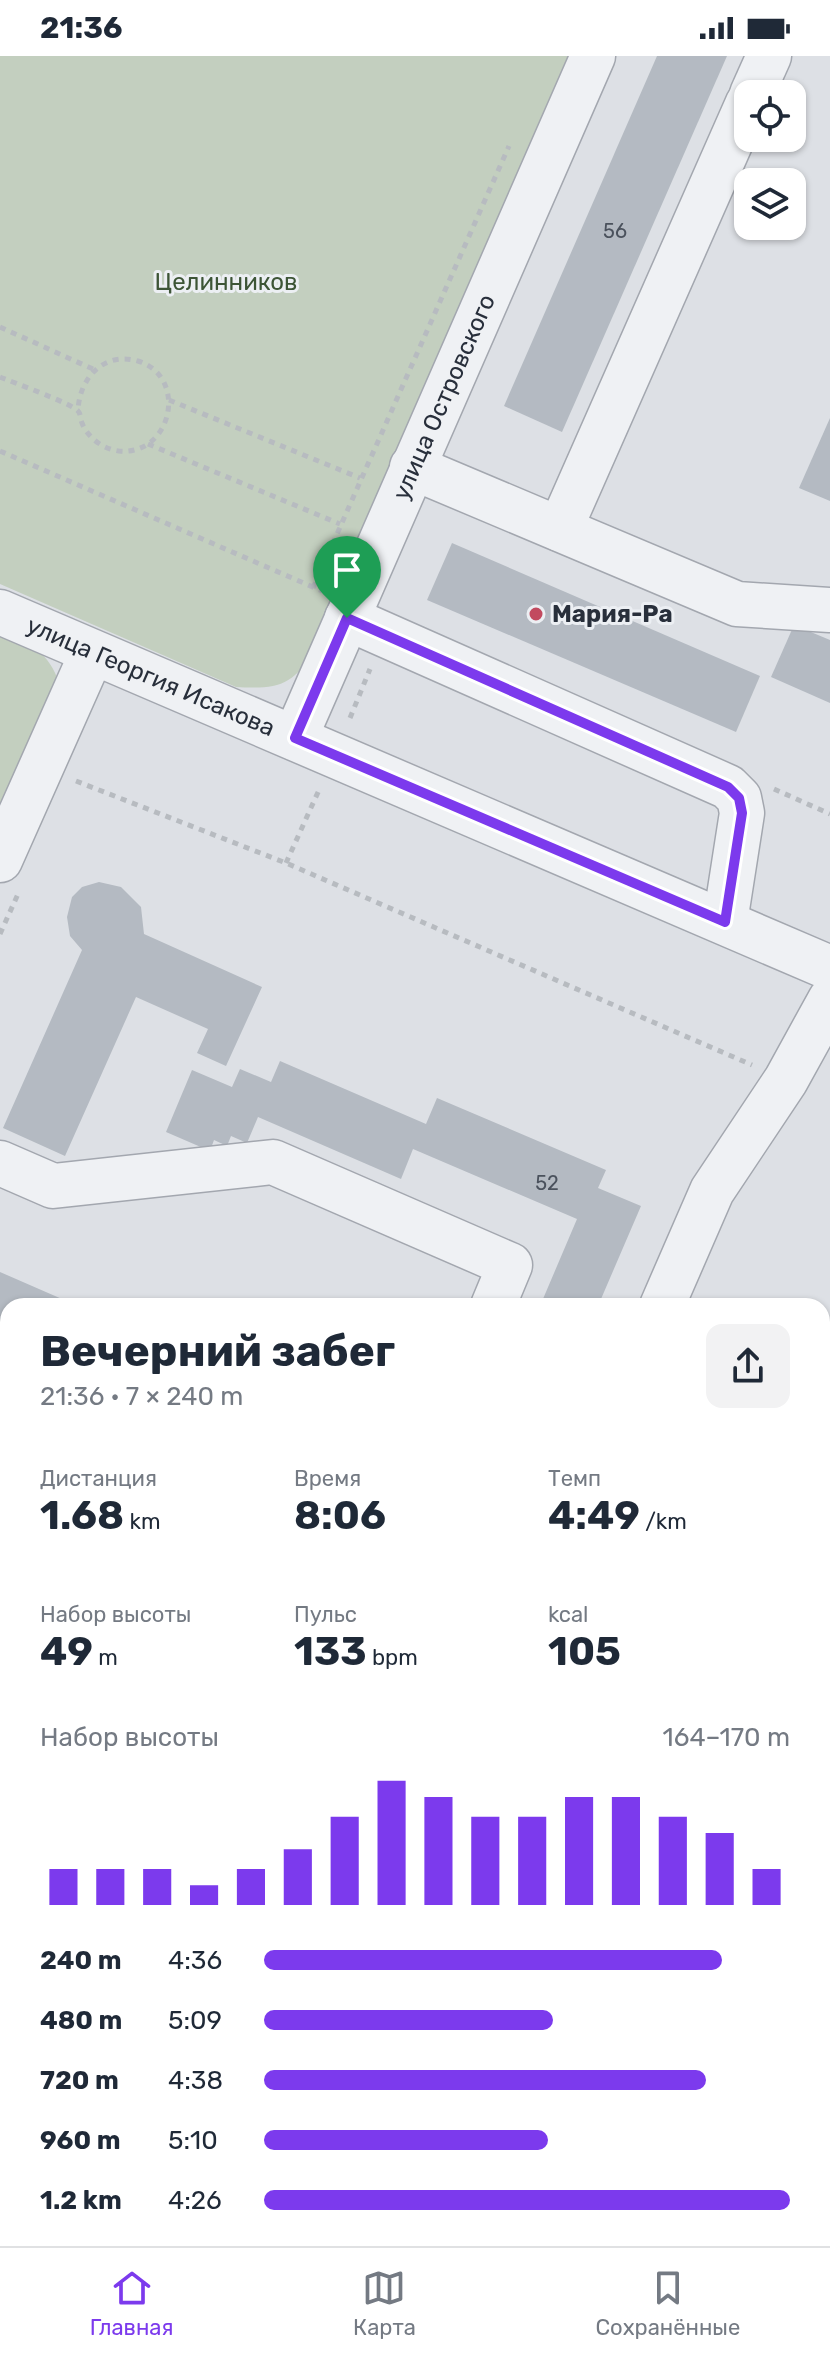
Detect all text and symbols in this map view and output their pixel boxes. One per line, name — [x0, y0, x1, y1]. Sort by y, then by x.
text: 21:36 — [40, 10, 122, 46]
map controls — [734, 80, 806, 240]
button: locate — [734, 80, 806, 152]
button: layers — [734, 168, 806, 240]
house number: 56 — [603, 219, 627, 243]
park label: Целинников — [155, 268, 297, 296]
street label: улица Островского — [387, 290, 501, 504]
pin — [313, 536, 381, 618]
icon: arrive — [325, 548, 369, 592]
place label: Мария-Ра — [552, 600, 673, 628]
marker: Мария-Ра — [527, 605, 545, 623]
street label: улица Георгия Исакова — [22, 611, 279, 742]
house number: 52 — [535, 1171, 559, 1195]
button: share — [706, 1324, 790, 1408]
text: Вечерний забег — [40, 1325, 395, 1377]
text: 21:36 · 7 × 240 m — [40, 1381, 243, 1412]
text: Дистанция — [40, 1465, 157, 1492]
text: Время — [294, 1465, 361, 1492]
text: Темп — [548, 1465, 601, 1492]
text: 1.68 — [40, 1492, 124, 1539]
text: 8:06 — [294, 1492, 386, 1539]
text: 4:49 — [548, 1492, 640, 1539]
text: km — [124, 1508, 160, 1535]
text: /km — [640, 1508, 687, 1535]
text: Набор высоты — [40, 1601, 191, 1628]
text: Пульс — [294, 1601, 357, 1628]
text: kcal — [548, 1601, 588, 1628]
text: 49 — [40, 1628, 93, 1675]
text: 133 — [294, 1628, 367, 1675]
text: 105 — [548, 1628, 621, 1675]
text: m — [93, 1644, 118, 1671]
text: bpm — [367, 1644, 418, 1671]
text: Набор высоты — [40, 1722, 219, 1753]
text: 164–170 m — [663, 1722, 790, 1753]
text: 240 m — [40, 1945, 122, 1976]
text: 4:36 — [168, 1945, 222, 1976]
text: 480 m — [40, 2005, 122, 2036]
text: 5:09 — [168, 2005, 222, 2036]
text: 720 m — [40, 2065, 119, 2096]
text: 4:38 — [168, 2065, 223, 2096]
text: 960 m — [40, 2125, 121, 2156]
text: 5:10 — [168, 2125, 218, 2156]
text: 1.2 km — [40, 2185, 122, 2216]
text: 4:26 — [168, 2185, 222, 2216]
tab: Главная — [90, 2266, 173, 2341]
tab: Карта — [353, 2266, 416, 2341]
tab: Сохранённые — [595, 2266, 740, 2341]

